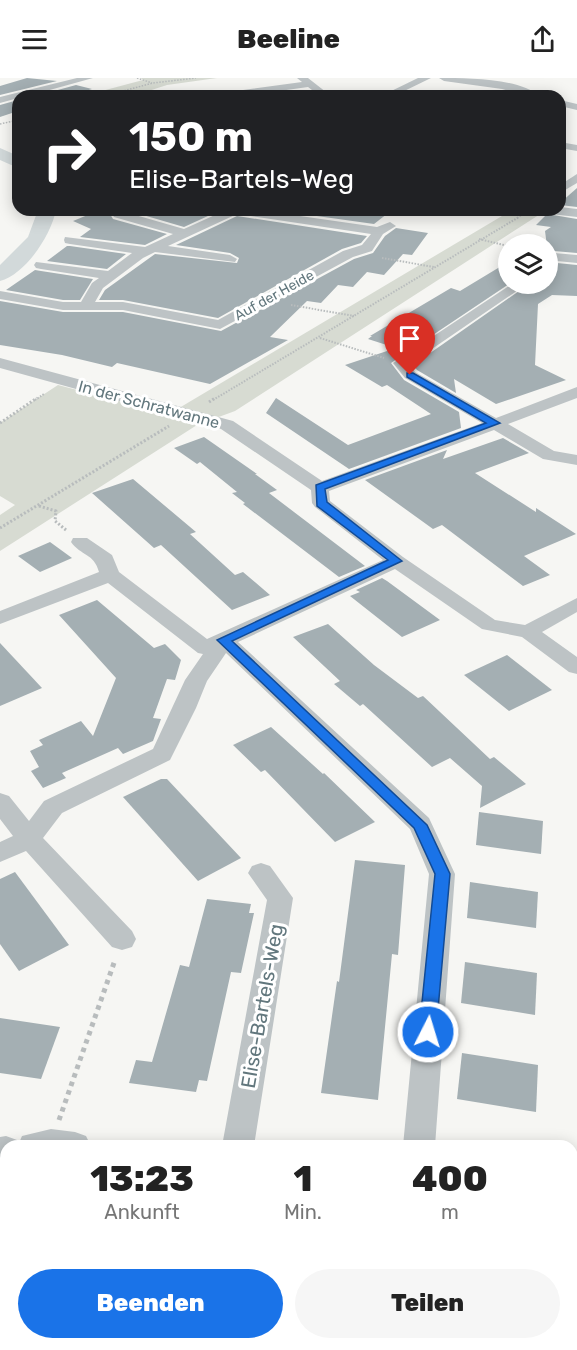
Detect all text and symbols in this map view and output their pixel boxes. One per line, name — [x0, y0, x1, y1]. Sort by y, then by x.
icon: menu — [18, 23, 51, 56]
text: Beeline — [237, 23, 340, 55]
icon: share — [526, 23, 559, 56]
text: 150 m — [129, 112, 253, 162]
icon: right — [30, 114, 108, 192]
text: Elise-Bartels-Weg — [129, 163, 354, 195]
map controls — [498, 234, 558, 294]
button: layers — [498, 234, 558, 294]
street label: Auf der Heide — [232, 267, 317, 324]
pin — [384, 313, 435, 375]
icon: arrive — [393, 322, 426, 355]
street label: In der Schratwanne — [76, 376, 222, 432]
street label: Elise-Bartels-Weg — [236, 922, 288, 1090]
position arrow — [396, 1000, 460, 1064]
text: 13:23 — [90, 1157, 194, 1200]
text: 1 — [293, 1157, 312, 1200]
text: 400 — [412, 1157, 488, 1200]
text: Ankunft — [104, 1200, 180, 1224]
text: Min. — [284, 1200, 322, 1224]
text: m — [441, 1200, 459, 1224]
button: Beenden — [18, 1269, 283, 1338]
button: Teilen — [295, 1269, 560, 1338]

